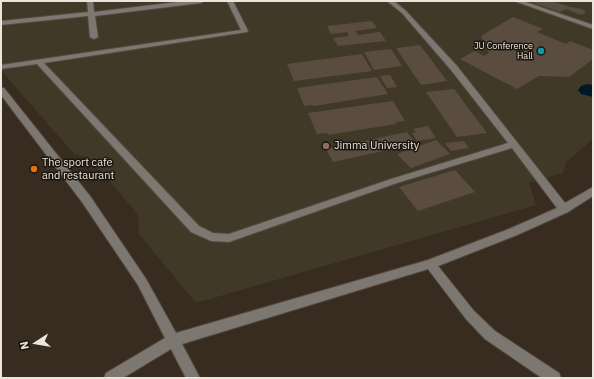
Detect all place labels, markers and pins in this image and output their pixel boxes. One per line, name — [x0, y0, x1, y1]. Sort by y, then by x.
place label: JU Conference Hall — [474, 41, 533, 62]
marker: JU Conference Hall — [536, 46, 546, 56]
place label: Jimma University — [334, 139, 419, 153]
marker: Jimma University — [321, 141, 331, 151]
place label: The sport cafe and restaurant — [42, 156, 114, 182]
marker: The sport cafe and restaurant — [29, 164, 39, 174]

